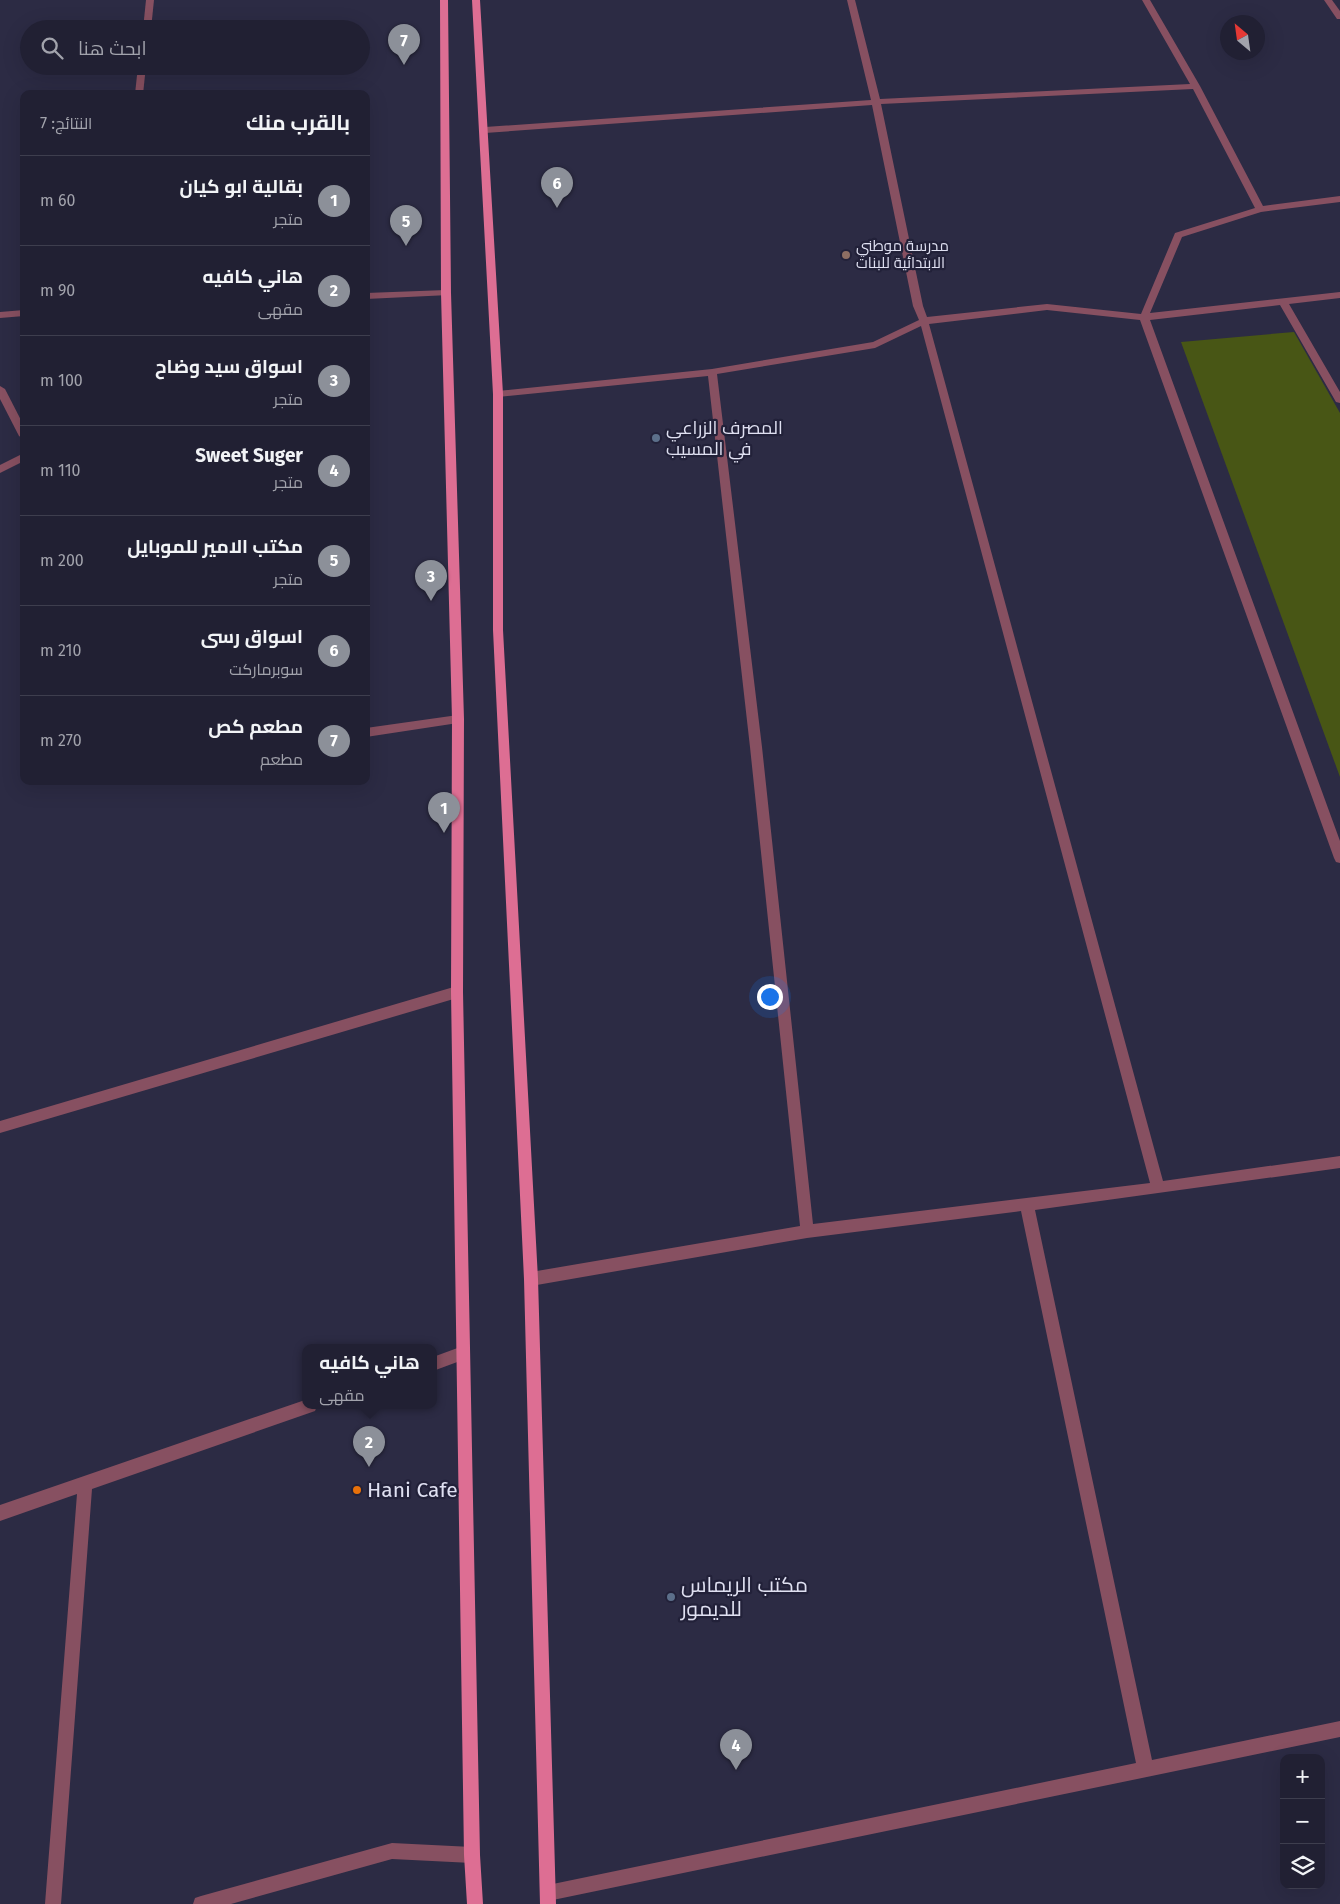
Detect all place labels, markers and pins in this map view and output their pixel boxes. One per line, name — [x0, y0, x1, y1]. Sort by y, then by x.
pin: 7 — [388, 24, 420, 65]
pin: 6 — [541, 167, 573, 208]
pin: 5 — [390, 205, 422, 246]
place label: مدرسة موطني الابتدائية للبنات — [856, 237, 949, 272]
marker: مدرسة موطني الابتدائية للبنات — [840, 249, 852, 261]
place label: المصرف الزراعي في المسيب — [666, 417, 783, 463]
marker: المصرف الزراعي في المسيب — [650, 432, 662, 444]
pin: 3 — [415, 560, 447, 601]
pin: 1 — [428, 792, 460, 833]
pin: 2 — [353, 1426, 385, 1467]
place label: Hani Cafe — [367, 1477, 458, 1503]
marker: Hani Cafe — [351, 1484, 363, 1496]
place label: مكتب الريماس للديمور — [680, 1572, 808, 1622]
marker: مكتب الريماس للديمور — [665, 1591, 677, 1603]
pin: 4 — [720, 1729, 752, 1770]

